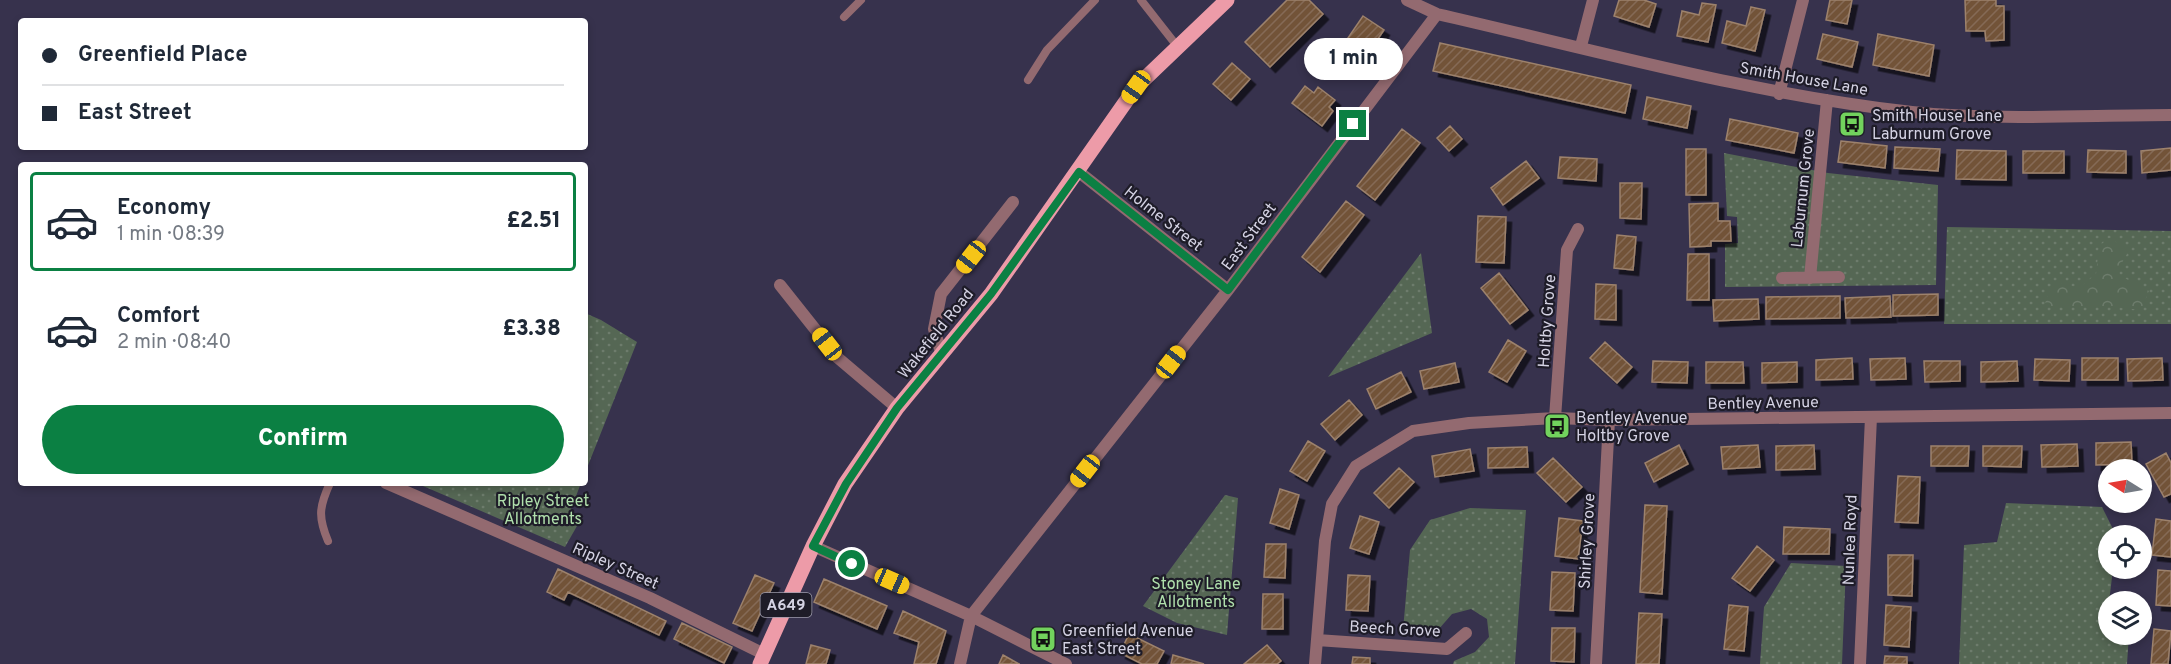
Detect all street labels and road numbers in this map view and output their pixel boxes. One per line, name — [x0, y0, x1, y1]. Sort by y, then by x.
street label: Smith House Lane — [1738, 59, 1869, 101]
street label: Laburnum Grove — [1788, 128, 1820, 249]
street label: Holme Street — [1119, 183, 1206, 257]
street label: East Street — [1218, 200, 1281, 275]
street label: Holtby Grove — [1535, 274, 1561, 369]
street label: Wakefield Road — [894, 285, 979, 383]
street label: Bentley Avenue — [1707, 393, 1819, 415]
street label: Shirley Grove — [1576, 493, 1600, 590]
street label: Nunlea Royd — [1839, 494, 1863, 586]
street label: Ripley Street — [569, 539, 662, 595]
road number: A649 — [760, 593, 812, 617]
street label: Beech Grove — [1349, 618, 1441, 642]

